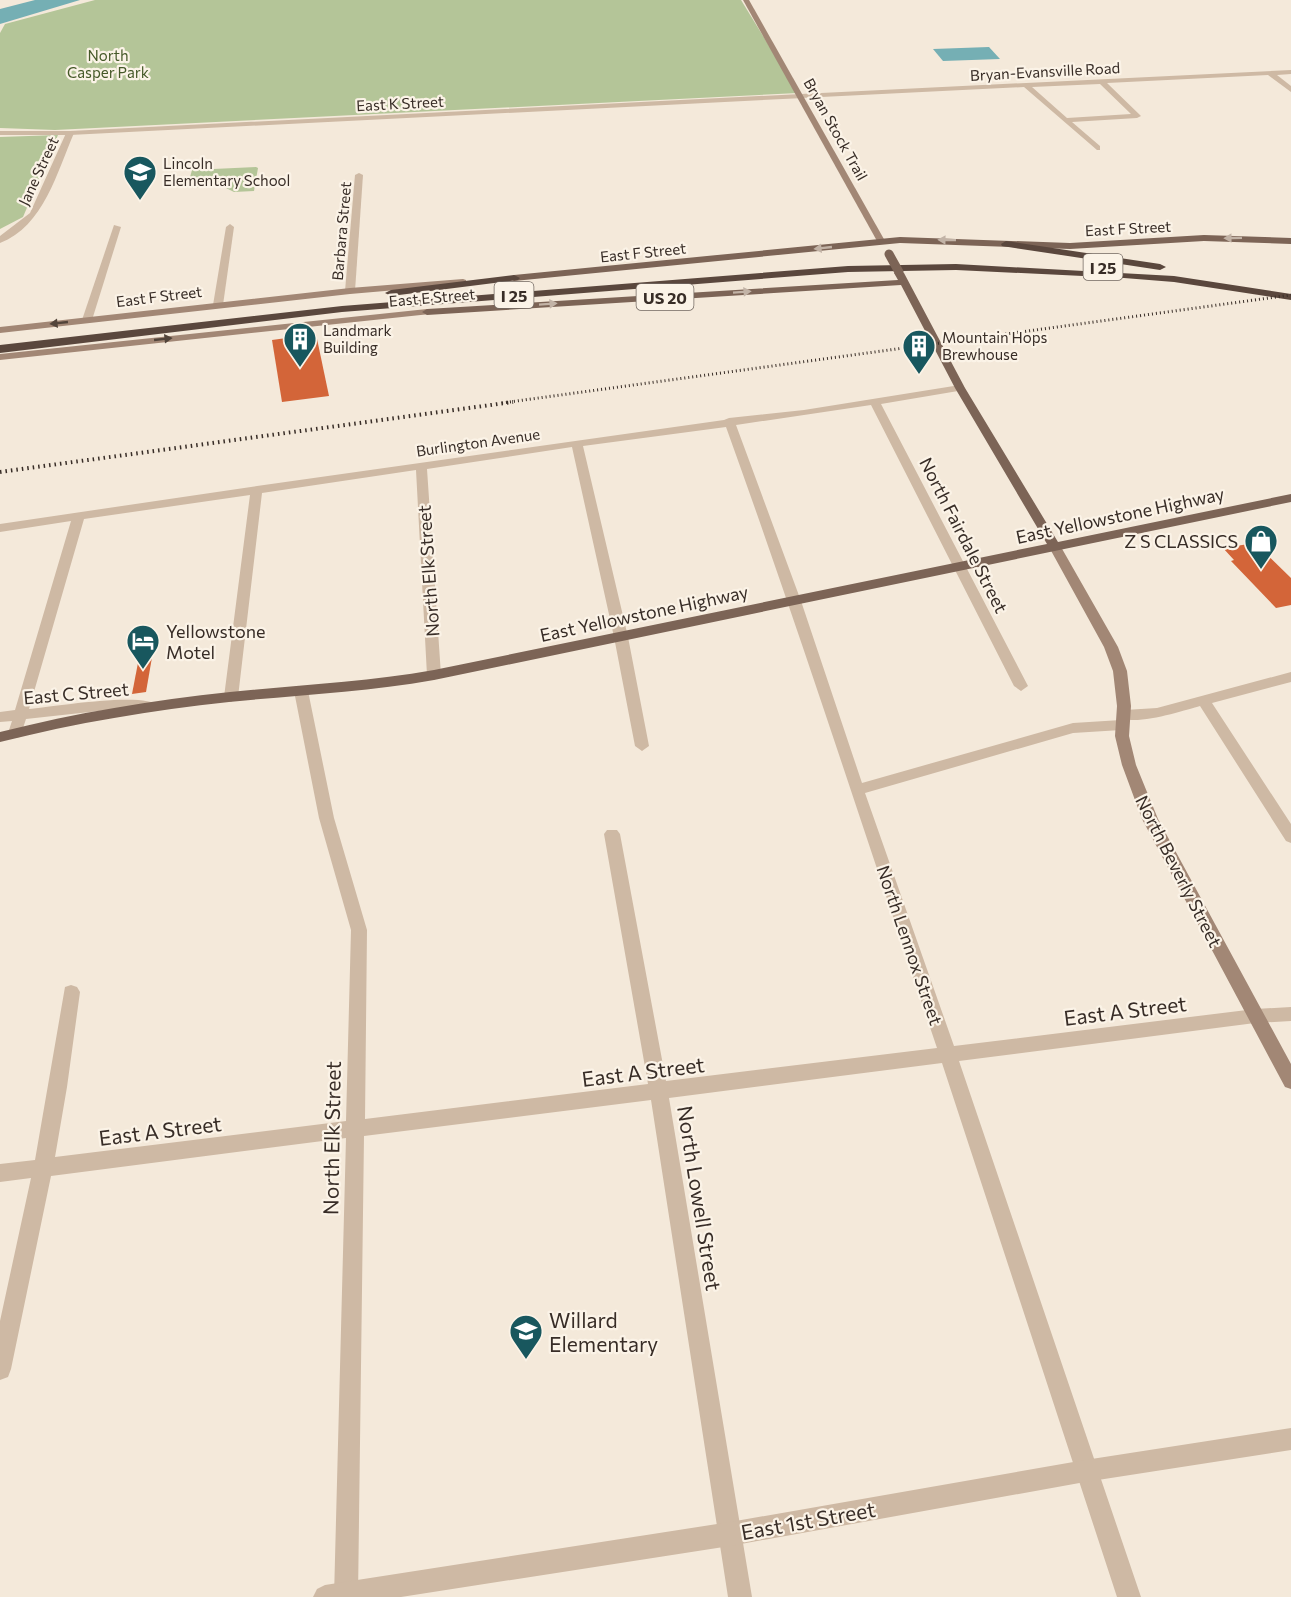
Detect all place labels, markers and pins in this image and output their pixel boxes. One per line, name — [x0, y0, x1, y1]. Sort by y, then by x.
school or university icon: Lincoln Elementary School — [122, 154, 158, 201]
place label: Lincoln Elementary School — [163, 154, 290, 189]
building icon: Landmark Building — [282, 321, 318, 368]
place label: Landmark Building — [323, 321, 392, 356]
building icon: Mountain Hops Brewhouse — [901, 328, 937, 375]
place label: Mountain Hops Brewhouse — [942, 328, 1048, 363]
shop icon: Z S CLASSICS — [1243, 523, 1279, 570]
place label: Z S CLASSICS — [1124, 530, 1238, 552]
place label: Yellowstone Motel — [166, 620, 265, 663]
hotel icon: Yellowstone Motel — [125, 623, 161, 670]
place label: Willard Elementary — [549, 1307, 658, 1356]
school or university icon: Willard Elementary — [508, 1313, 544, 1360]

